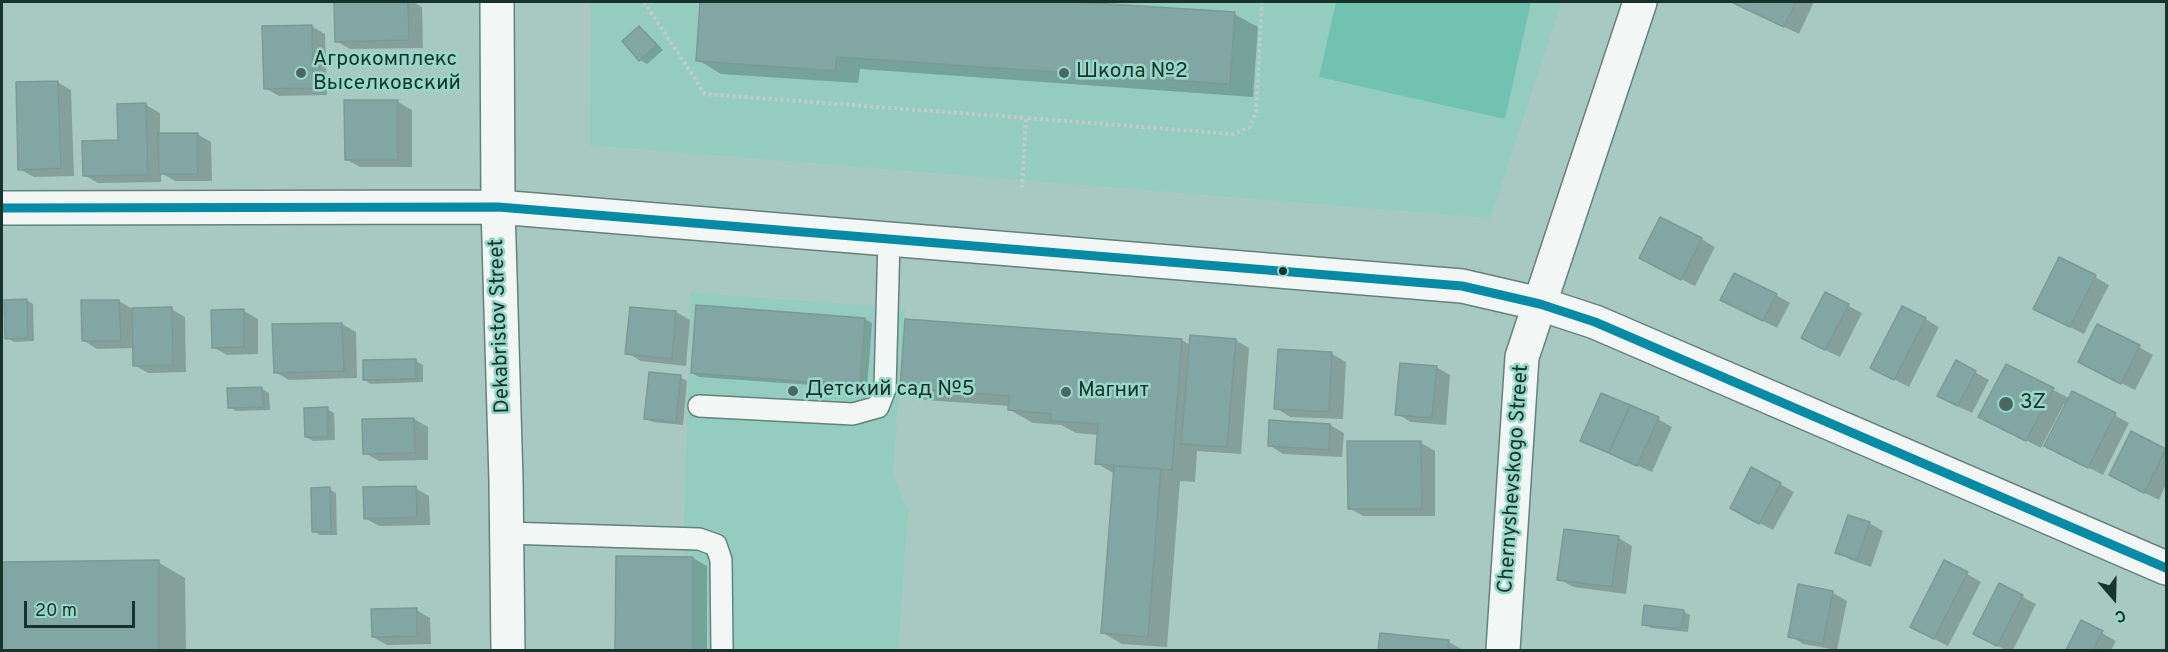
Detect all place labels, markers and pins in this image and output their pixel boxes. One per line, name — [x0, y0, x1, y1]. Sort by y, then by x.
place label: Агрокомплекс Выселковский — [313, 48, 461, 98]
place label: Школа №2 — [1076, 60, 1188, 86]
marker: Агрокомплекс Выселковский — [294, 66, 308, 80]
marker: Школа №2 — [1057, 66, 1071, 80]
unlabelled marker — [1277, 265, 1289, 277]
place label: Детский сад №5 — [805, 378, 975, 404]
place label: Магнит — [1078, 379, 1149, 405]
marker: Детский сад №5 — [786, 384, 800, 398]
marker: Магнит — [1059, 385, 1073, 399]
place label: 3Z — [2020, 391, 2046, 417]
marker: 3Z — [1997, 395, 2015, 413]

